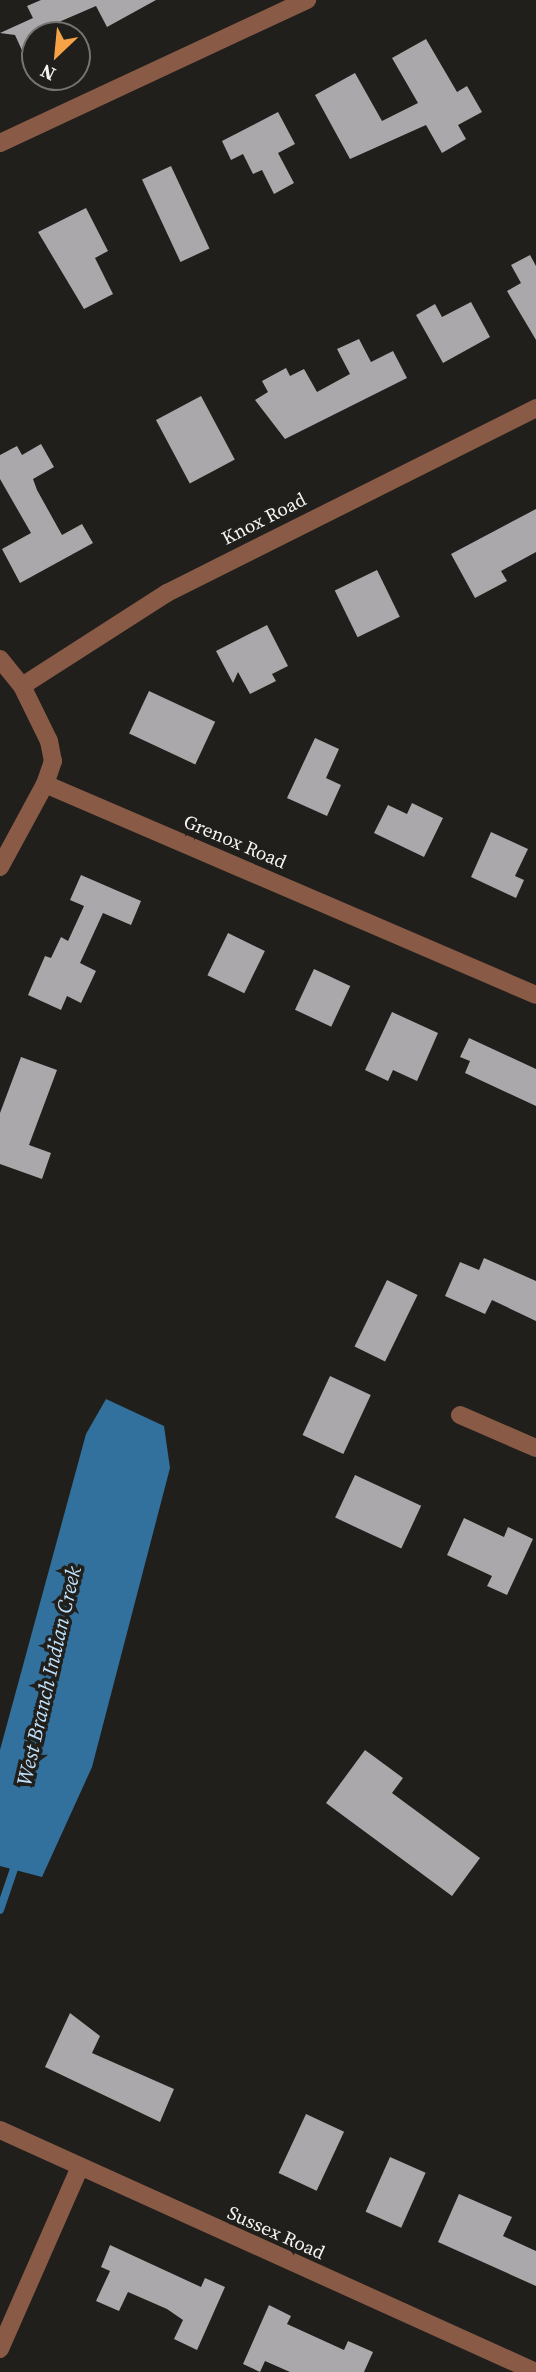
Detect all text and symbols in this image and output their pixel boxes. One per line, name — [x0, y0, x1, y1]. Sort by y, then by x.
north arrow — [21, 21, 91, 91]
text: N — [36, 58, 60, 88]
street label: Knox Road — [218, 488, 310, 550]
street label: Grenox Road — [180, 810, 290, 874]
water label: West Branch Indian Creek — [12, 1564, 86, 1788]
street label: Sussex Road — [224, 2201, 328, 2265]

